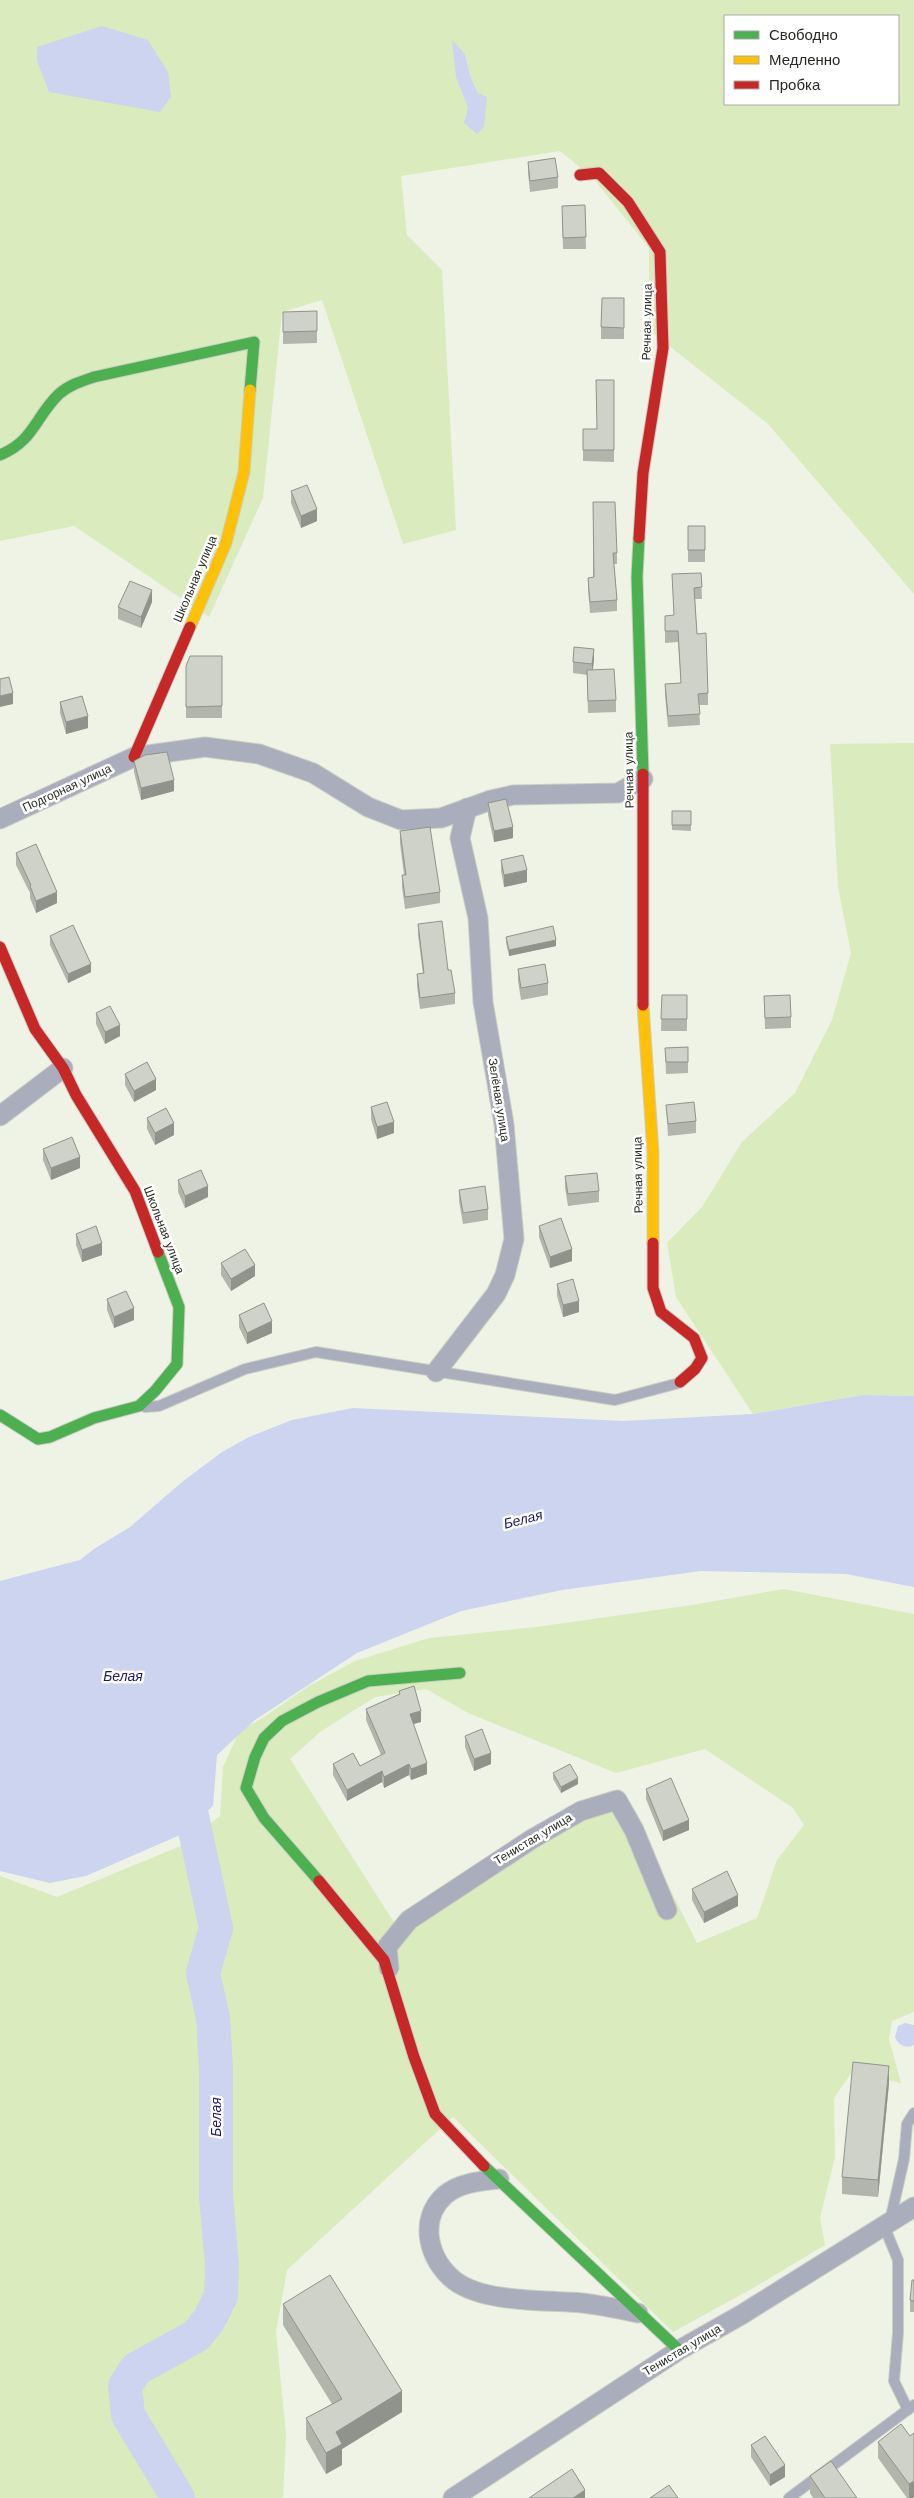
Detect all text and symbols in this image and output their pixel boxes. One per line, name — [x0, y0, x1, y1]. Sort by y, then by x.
legend — [724, 15, 899, 105]
text: Свободно — [769, 26, 838, 44]
text: Медленно — [769, 51, 840, 69]
text: Пробка — [769, 76, 821, 94]
street label: Речная улица — [639, 283, 655, 361]
street label: Школьная улица — [170, 533, 220, 625]
street label: Речная улица — [621, 731, 637, 809]
street label: Подгорная улица — [20, 761, 114, 815]
street label: Зелёная улица — [486, 1057, 513, 1143]
street label: Речная улица — [630, 1136, 646, 1214]
street label: Школьная улица — [141, 1184, 187, 1276]
water label: Белая — [502, 1506, 545, 1532]
water label: Белая — [103, 1668, 143, 1684]
street label: Тенистая улица — [492, 1810, 575, 1868]
water label: Белая — [208, 2097, 224, 2137]
street label: Тенистая улица — [641, 2321, 724, 2379]

